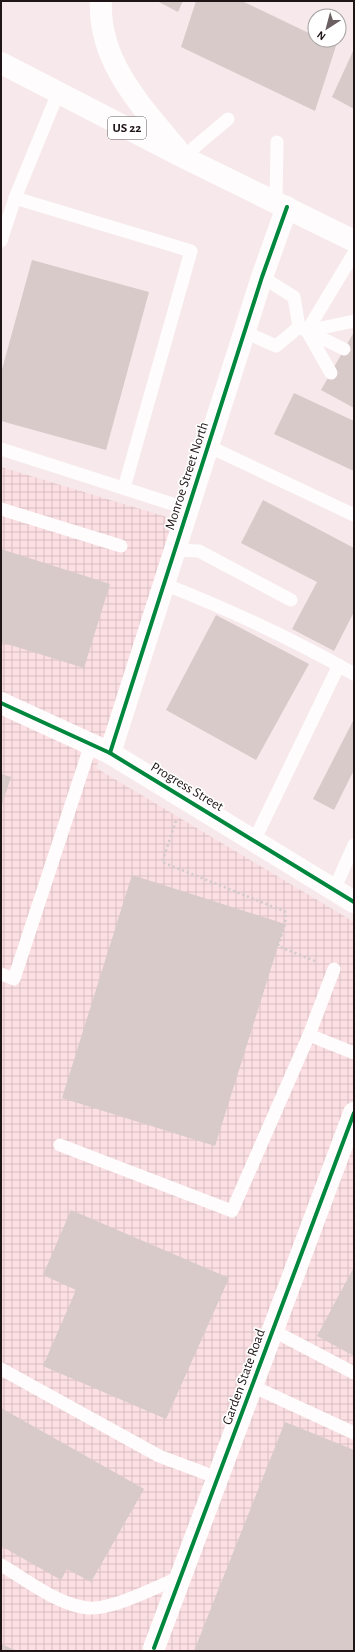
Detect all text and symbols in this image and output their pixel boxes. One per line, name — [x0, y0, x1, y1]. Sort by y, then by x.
north arrow — [307, 8, 347, 48]
text: N — [315, 29, 328, 42]
road number: US 22 — [108, 117, 146, 139]
street label: Monroe Street North — [163, 420, 211, 532]
street label: Progress Street — [148, 760, 226, 814]
street label: Garden State Road — [220, 1327, 268, 1427]

